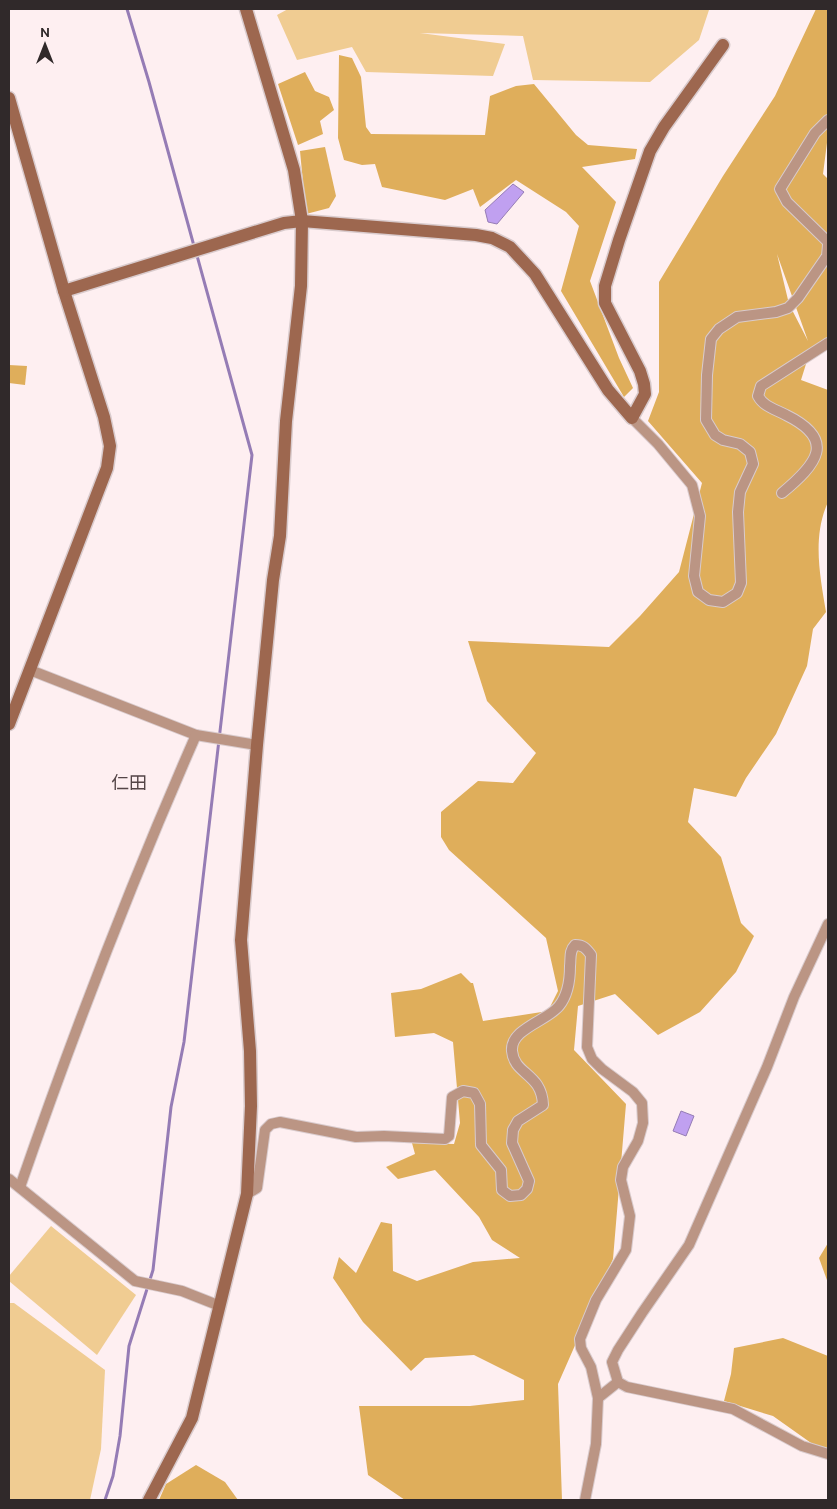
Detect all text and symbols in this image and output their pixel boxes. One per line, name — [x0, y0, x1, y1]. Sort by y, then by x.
north arrow — [20, 20, 70, 70]
text: N — [40, 25, 50, 42]
district label: 仁田 — [111, 773, 147, 796]

